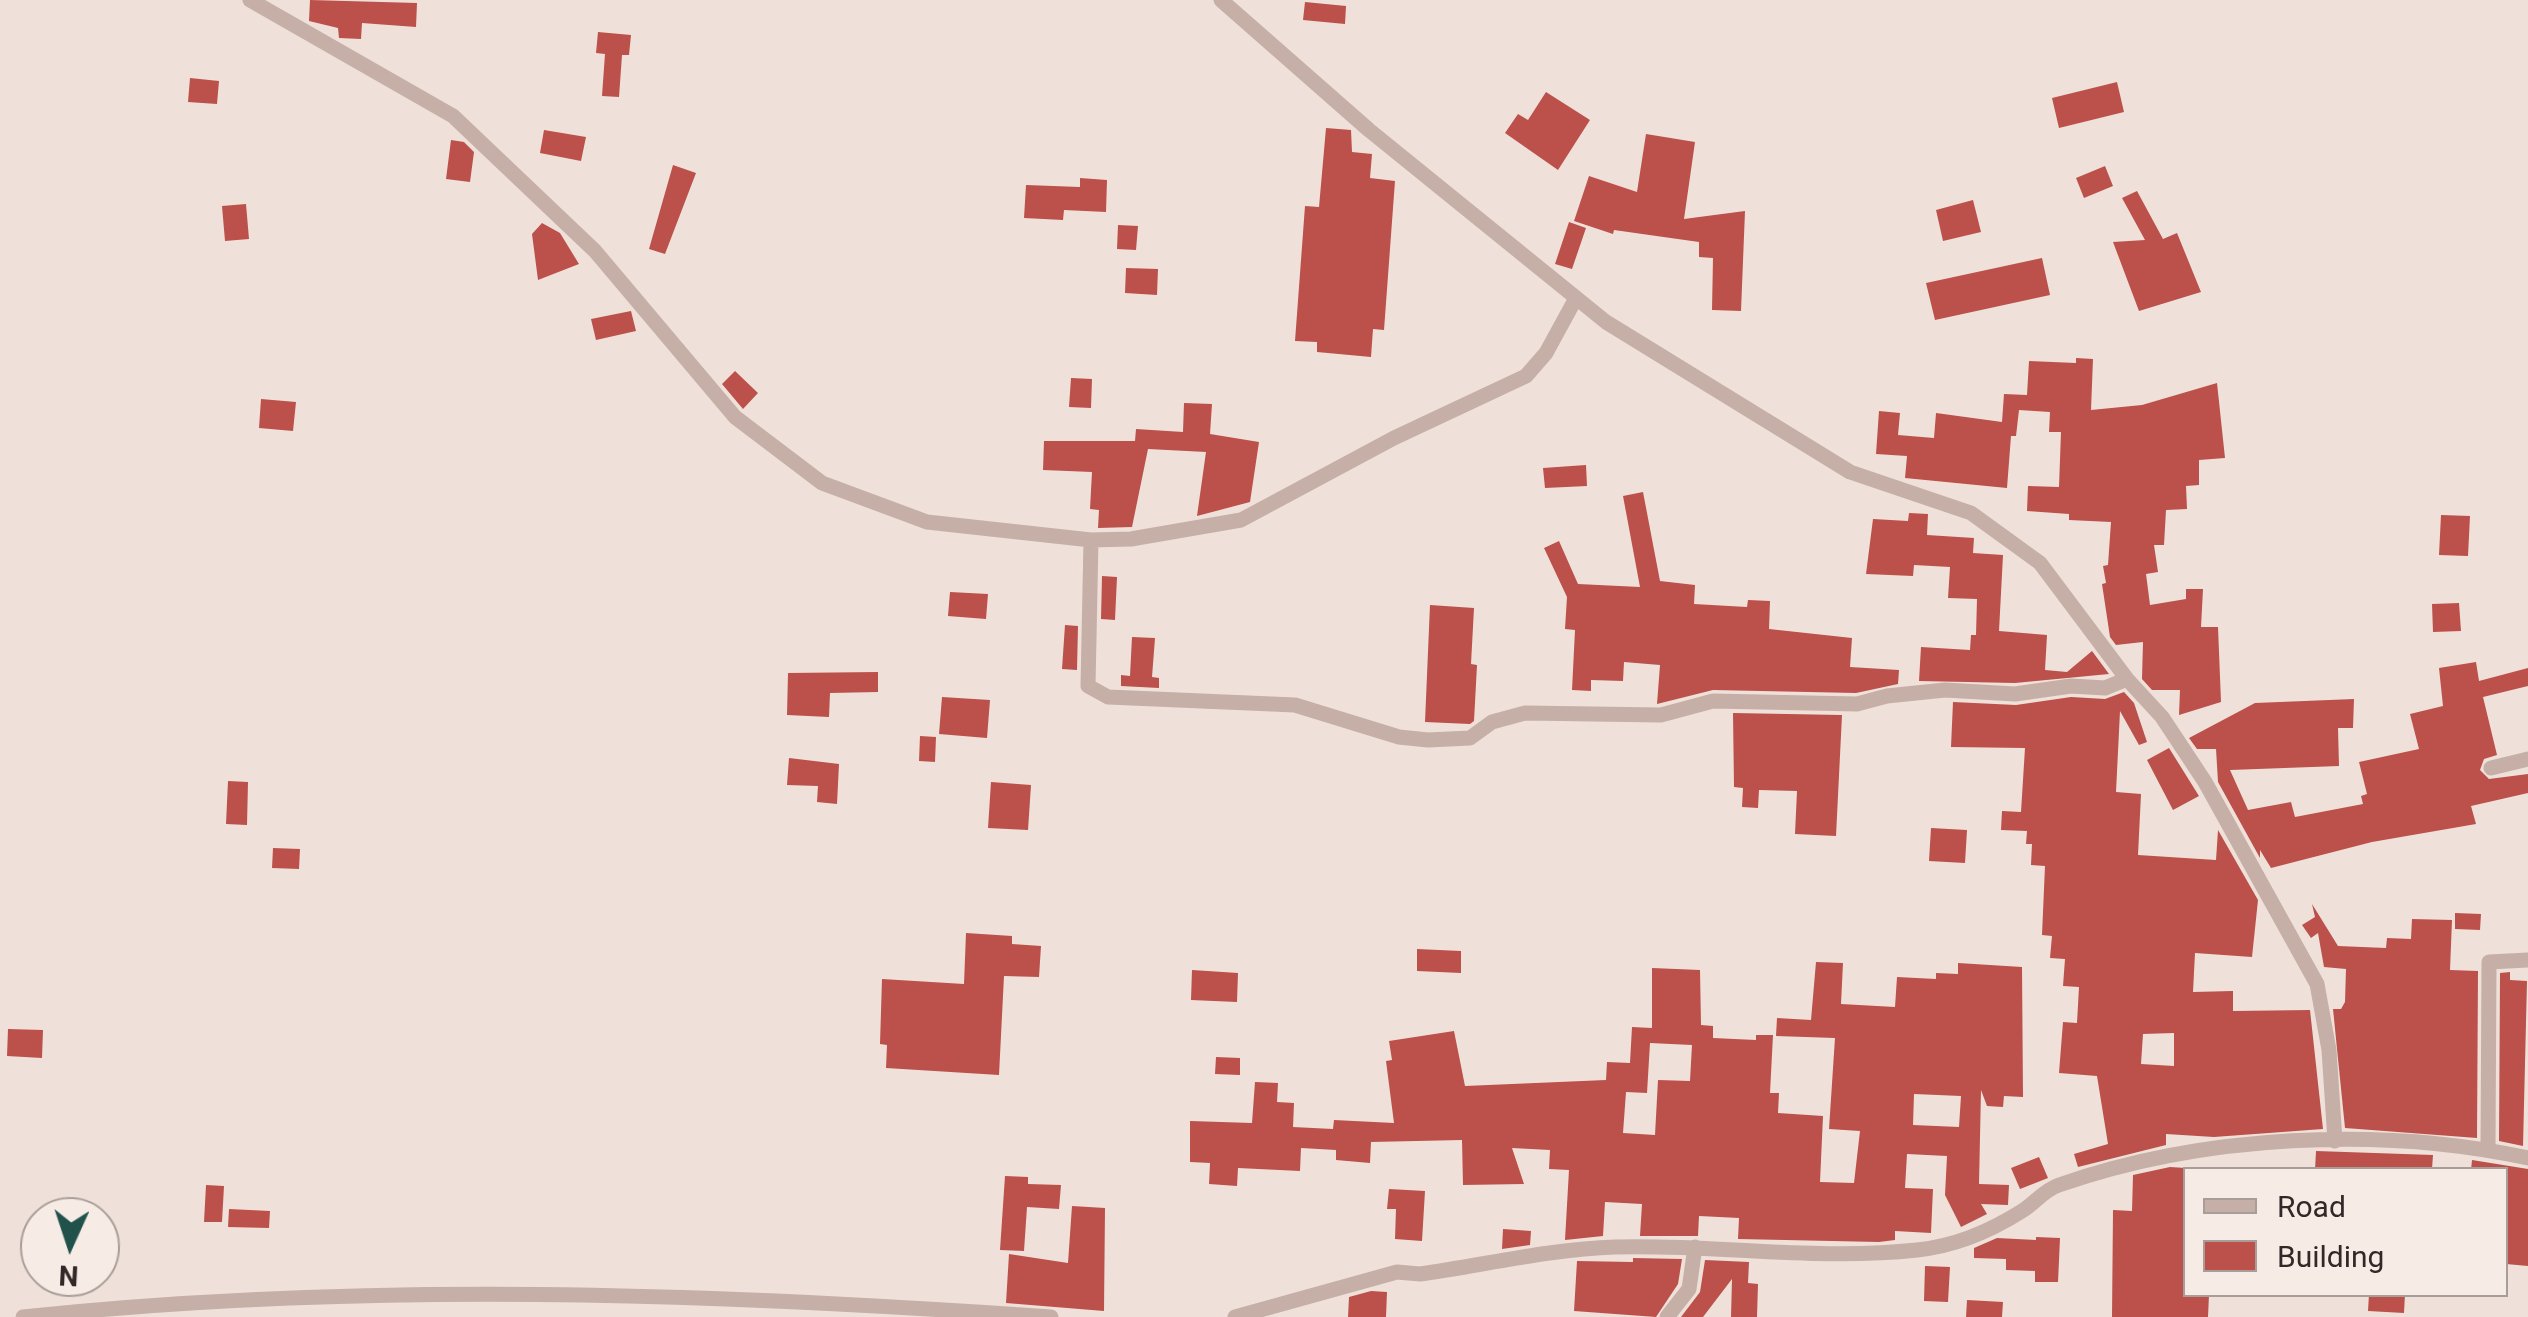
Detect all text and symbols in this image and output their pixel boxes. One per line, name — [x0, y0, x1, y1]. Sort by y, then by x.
legend — [2183, 1167, 2508, 1297]
text: Road — [2277, 1189, 2346, 1224]
north arrow — [20, 1197, 120, 1297]
text: Building — [2277, 1239, 2384, 1274]
text: N — [58, 1258, 79, 1292]

